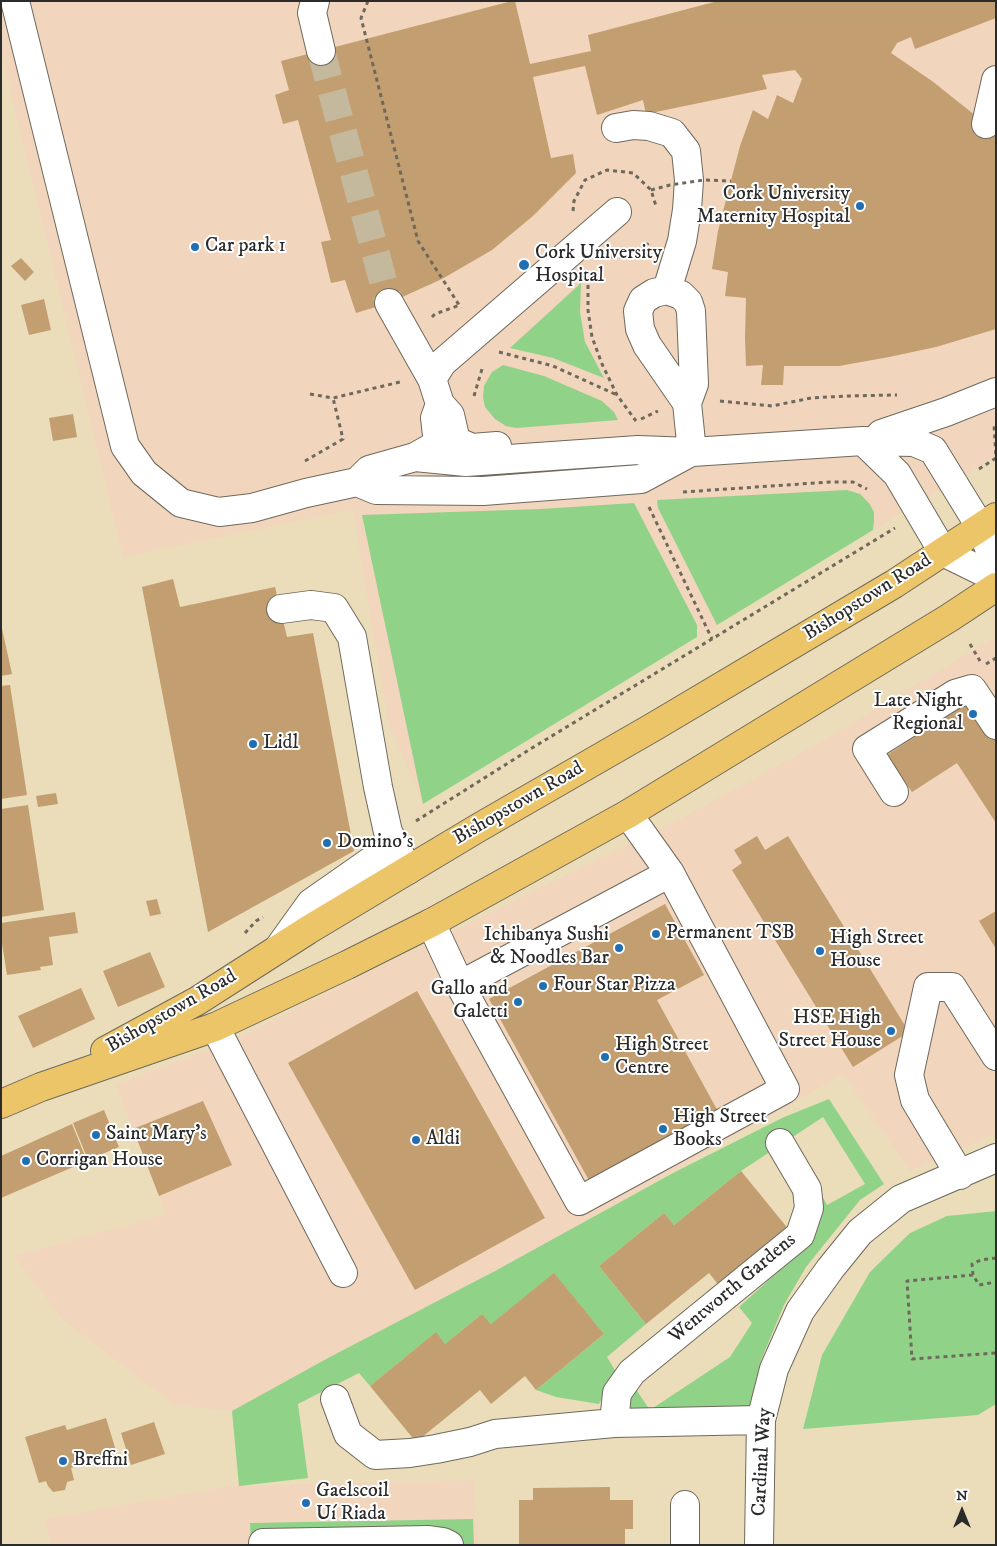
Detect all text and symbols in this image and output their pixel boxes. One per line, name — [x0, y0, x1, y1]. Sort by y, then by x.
place label: Cork University Maternity Hospital — [696, 183, 850, 230]
marker: Cork University Maternity Hospital — [854, 200, 866, 212]
place label: Car park 1 — [205, 235, 286, 259]
marker: Car park 1 — [189, 241, 201, 253]
place label: Cork University Hospital — [535, 242, 662, 289]
marker: Cork University Hospital — [517, 258, 531, 272]
street label: Bishopstown Road — [800, 549, 936, 647]
place label: Late Night Regional — [874, 690, 963, 737]
marker: Late Night Regional — [967, 708, 979, 720]
place label: Lidl — [263, 732, 299, 756]
marker: Lidl — [247, 738, 259, 750]
street label: Bishopstown Road — [450, 757, 588, 851]
place label: Domino's — [337, 831, 413, 855]
marker: Domino's — [321, 837, 333, 849]
place label: Permanent TSB — [666, 922, 795, 946]
place label: Ichibanya Sushi & Noodles Bar — [484, 924, 609, 971]
place label: High Street House — [830, 927, 924, 974]
marker: Permanent TSB — [650, 928, 662, 940]
marker: Ichibanya Sushi & Noodles Bar — [613, 942, 625, 954]
marker: High Street House — [814, 945, 826, 957]
street label: Bishopstown Road — [103, 965, 241, 1059]
place label: Four Star Pizza — [553, 974, 675, 998]
place label: Gallo and Galetti — [431, 978, 508, 1025]
marker: Four Star Pizza — [537, 980, 549, 992]
marker: Gallo and Galetti — [512, 996, 524, 1008]
place label: HSE High Street House — [779, 1007, 881, 1054]
marker: HSE High Street House — [885, 1025, 897, 1037]
place label: High Street Centre — [615, 1034, 709, 1081]
marker: High Street Centre — [599, 1051, 611, 1063]
place label: High Street Books — [673, 1106, 767, 1153]
place label: Saint Mary's — [106, 1123, 207, 1147]
marker: High Street Books — [657, 1123, 669, 1135]
place label: Aldi — [426, 1128, 460, 1152]
marker: Saint Mary's — [90, 1129, 102, 1141]
marker: Aldi — [410, 1134, 422, 1146]
place label: Corrigan House — [36, 1149, 163, 1173]
marker: Corrigan House — [20, 1155, 32, 1167]
street label: Wentworth Gardens — [665, 1229, 801, 1349]
street label: Cardinal Way — [748, 1407, 778, 1517]
place label: Breffni — [73, 1449, 128, 1473]
marker: Breffni — [57, 1455, 69, 1467]
place label: Gaelscoil Uí Riada — [316, 1480, 389, 1527]
north arrow — [937, 1486, 987, 1536]
text: N — [956, 1487, 968, 1505]
marker: Gaelscoil Uí Riada — [300, 1497, 312, 1509]

